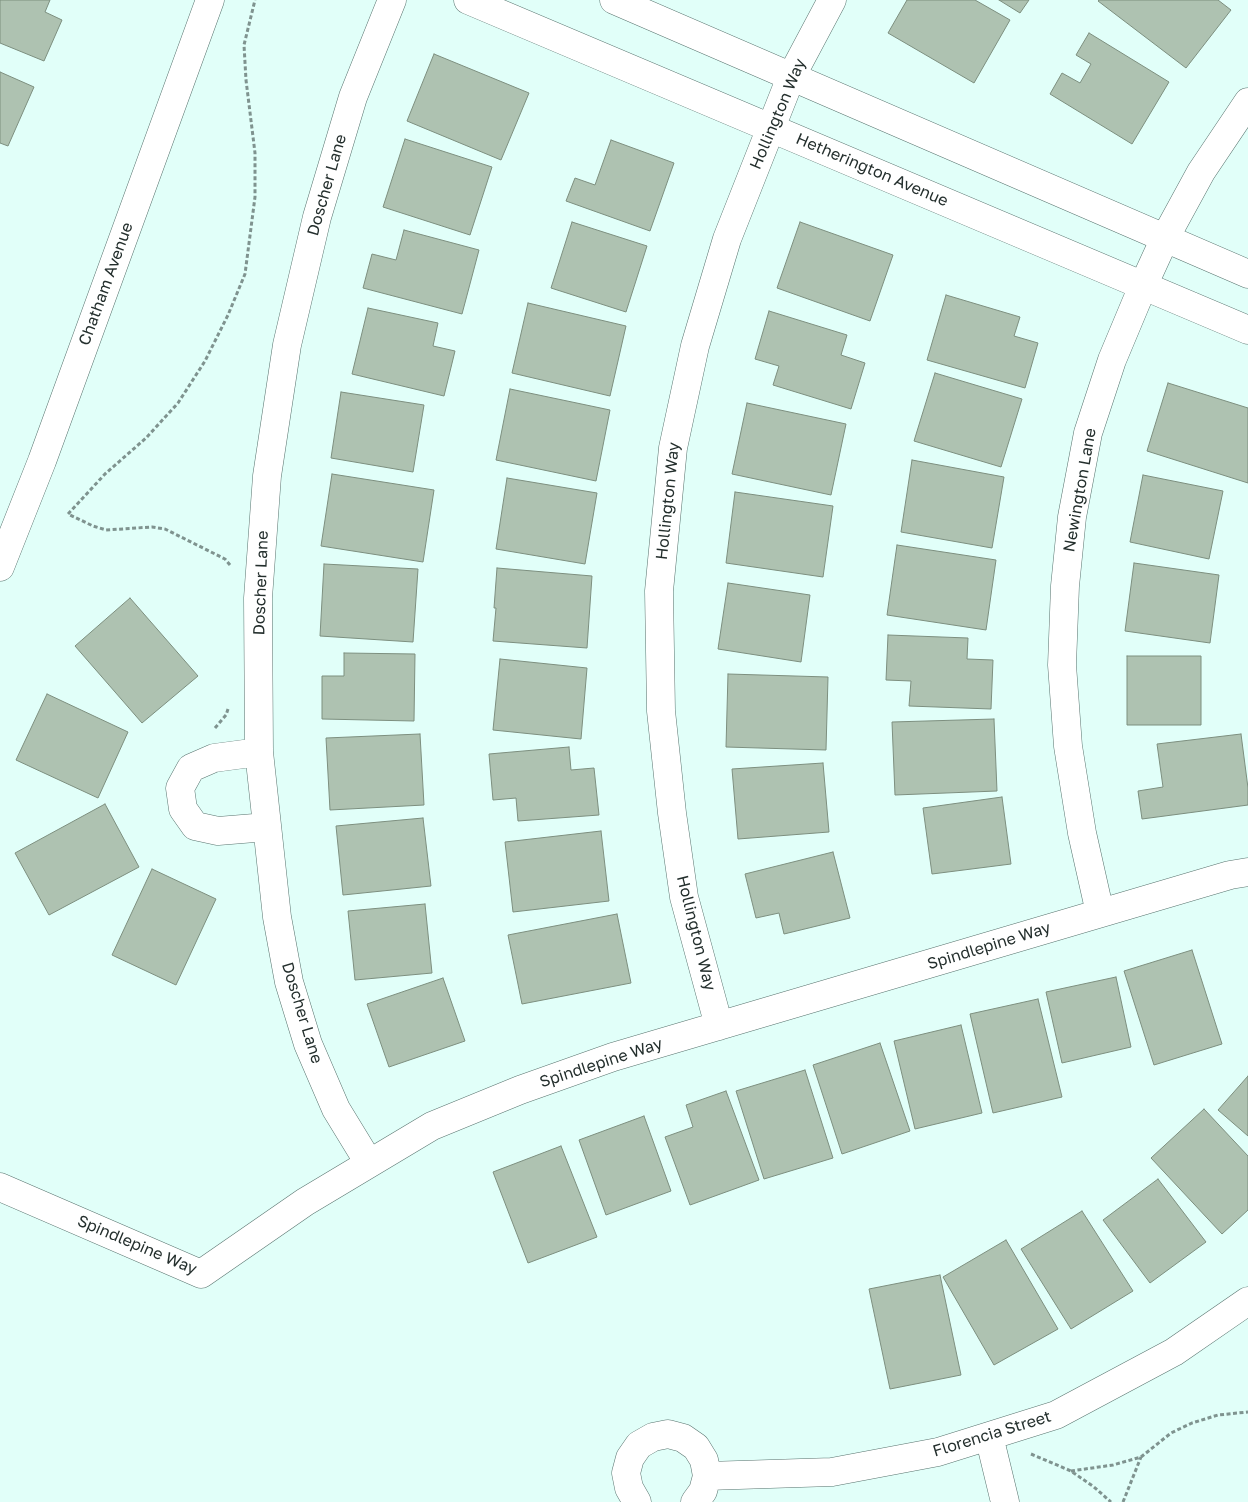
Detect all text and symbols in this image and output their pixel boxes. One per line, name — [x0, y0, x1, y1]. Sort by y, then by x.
street label: Hollington Way — [746, 56, 810, 172]
street label: Hetherington Avenue — [793, 129, 951, 211]
street label: Doscher Lane — [303, 132, 351, 238]
street label: Chatham Avenue — [75, 220, 137, 348]
street label: Newington Lane — [1060, 427, 1100, 553]
street label: Hollington Way — [652, 441, 684, 561]
street label: Doscher Lane — [250, 530, 272, 636]
street label: Hollington Way — [672, 873, 720, 993]
street label: Spindlepine Way — [925, 918, 1053, 974]
street label: Doscher Lane — [277, 960, 327, 1066]
street label: Spindlepine Way — [537, 1034, 665, 1092]
street label: Spindlepine Way — [74, 1211, 200, 1279]
street label: Florencia Street — [931, 1407, 1053, 1461]

